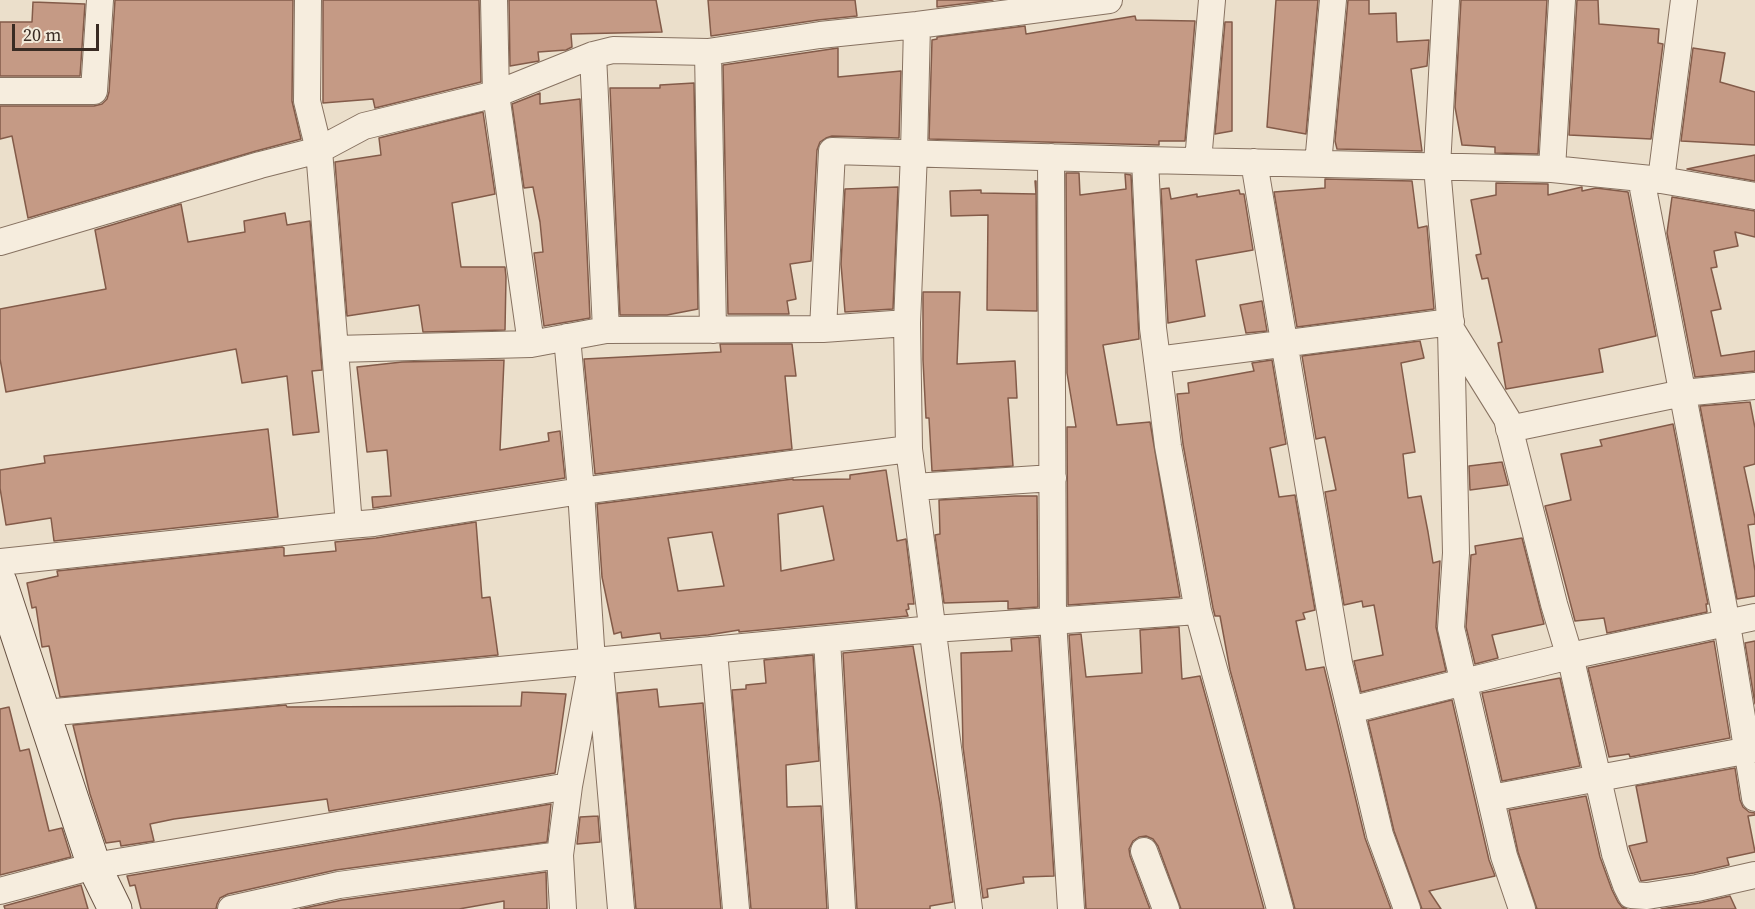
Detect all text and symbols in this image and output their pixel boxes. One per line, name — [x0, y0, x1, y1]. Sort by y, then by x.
scale bar — [15, 12, 102, 50]
text: 20 m — [23, 22, 61, 47]

